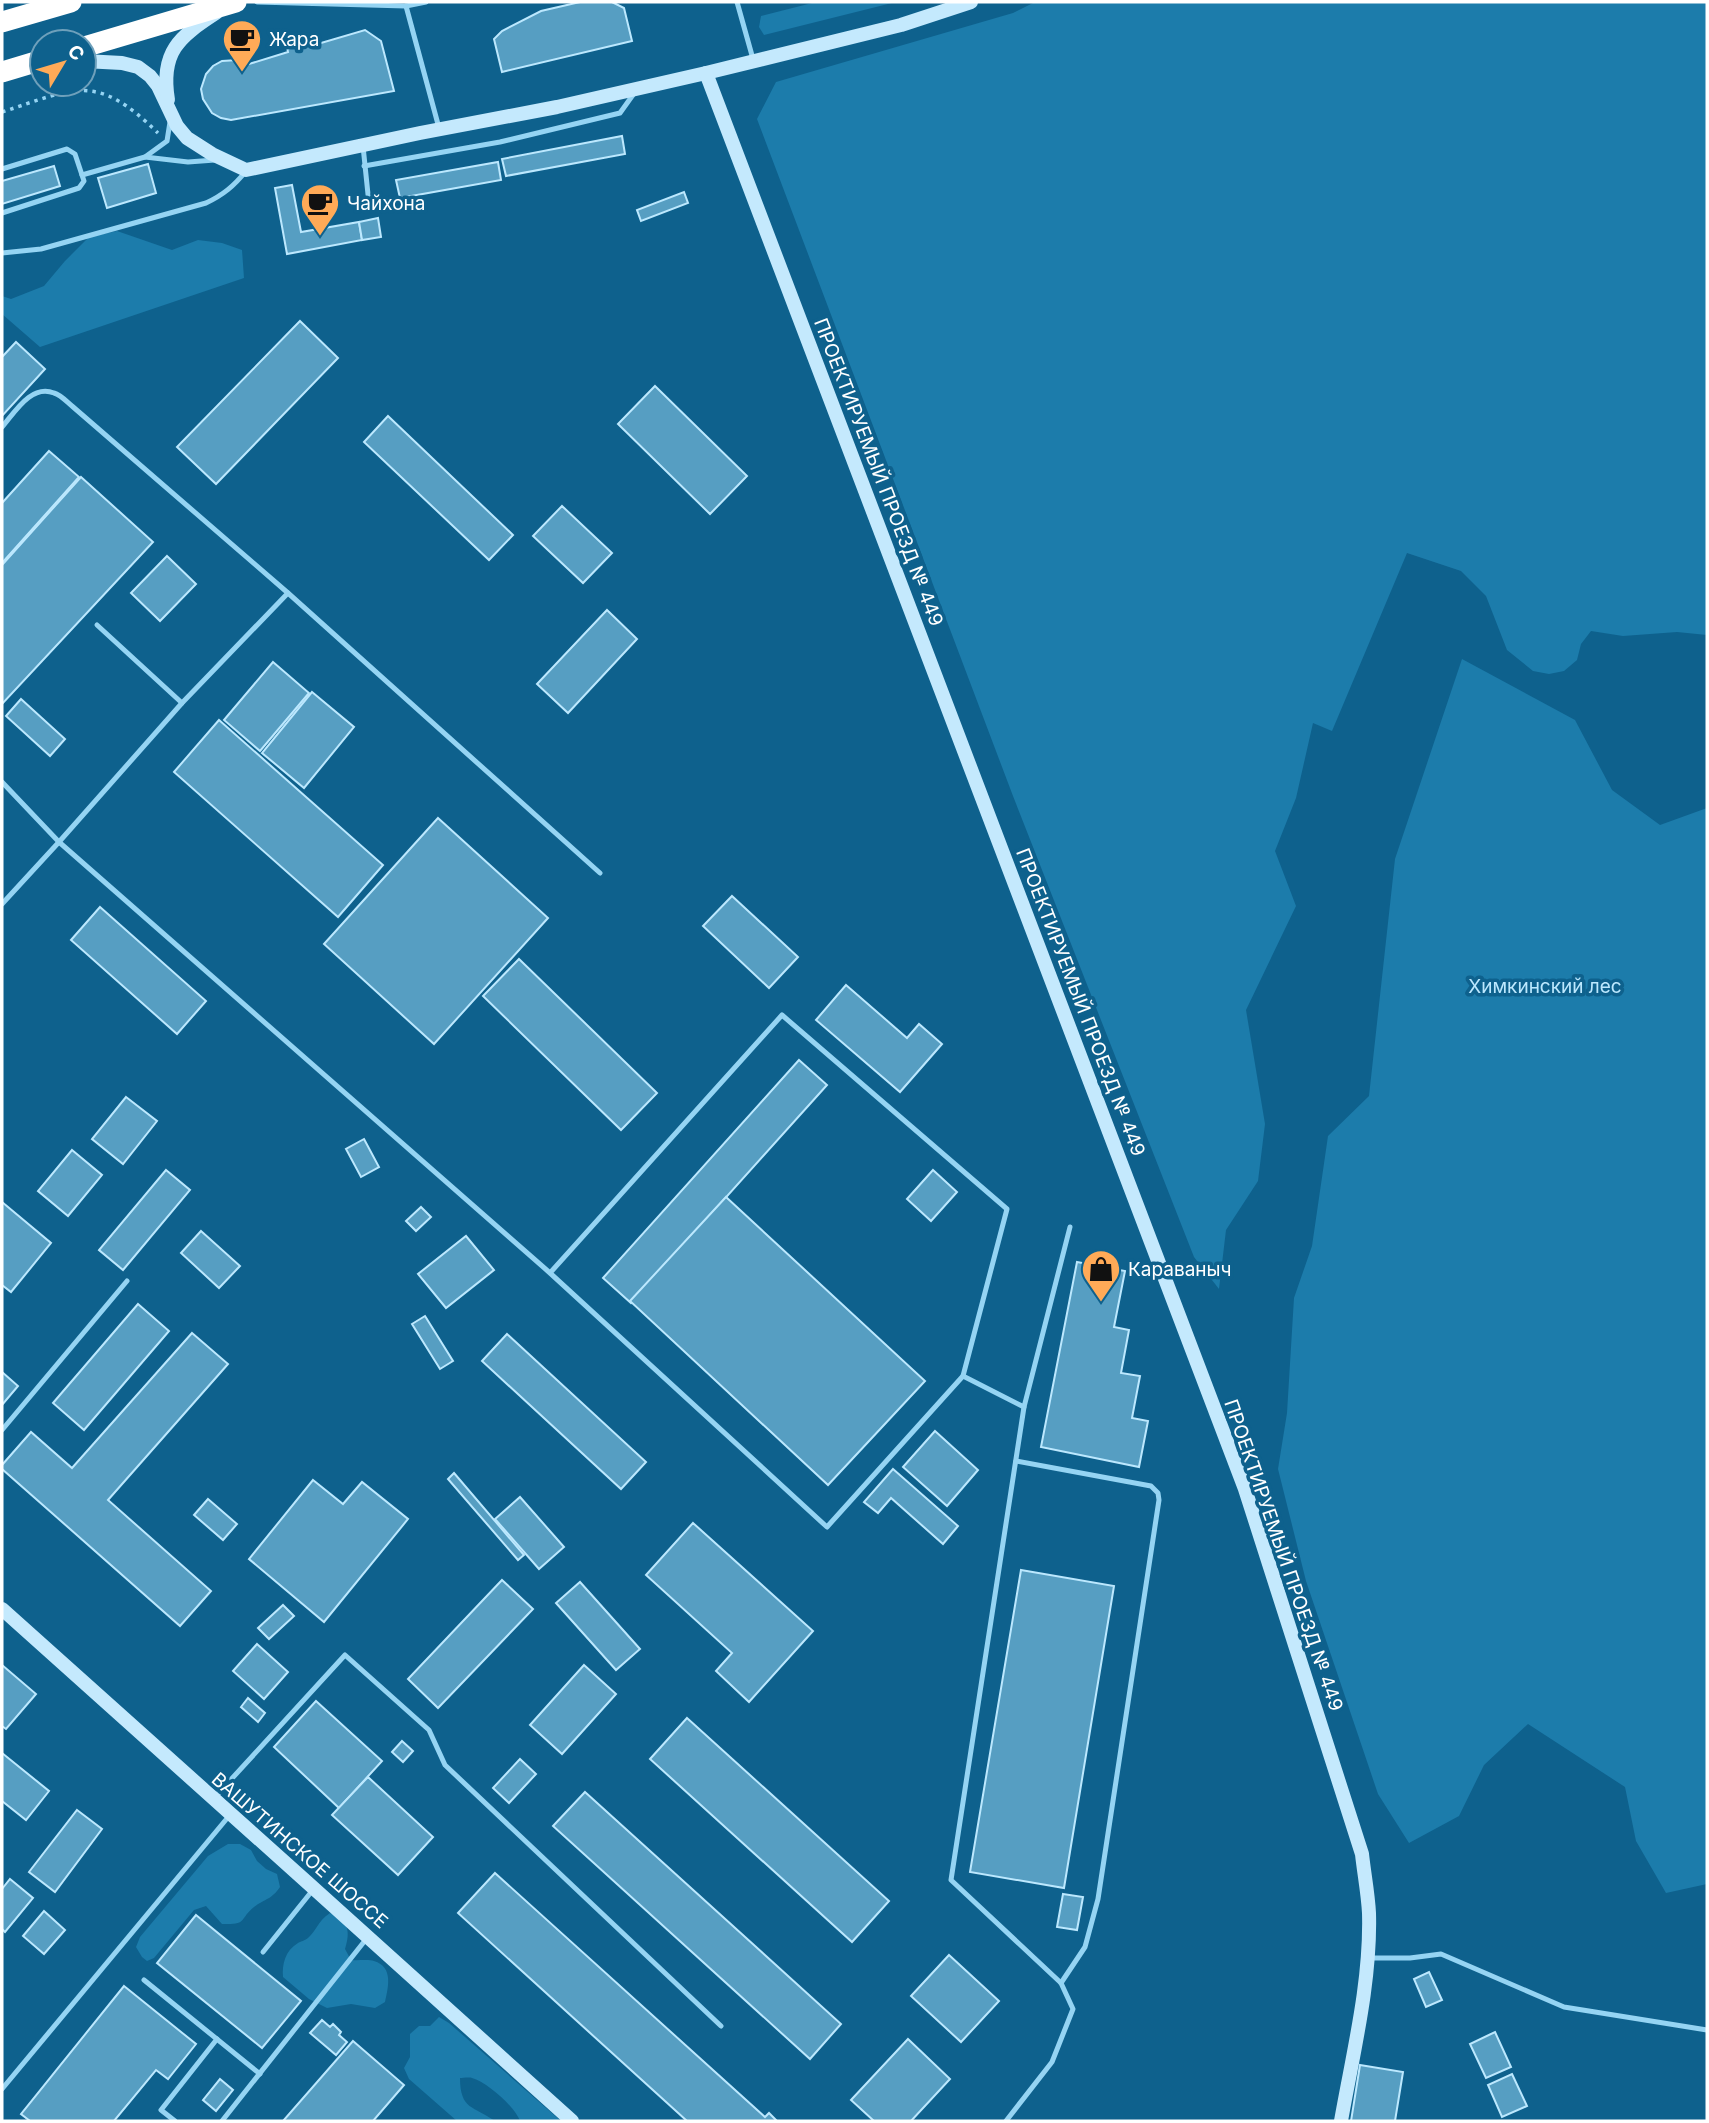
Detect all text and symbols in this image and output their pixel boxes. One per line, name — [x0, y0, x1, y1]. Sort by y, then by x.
cafe icon: Жара — [221, 18, 263, 73]
north arrow — [28, 28, 98, 98]
place label: Жара — [269, 28, 319, 51]
text: С — [63, 40, 89, 65]
cafe icon: Чайхона — [299, 182, 341, 237]
place label: Чайхона — [347, 192, 425, 215]
street label: ПРОЕКТИРУЕМЫЙ ПРОЕЗД № 449 — [809, 315, 949, 629]
street label: ПРОЕКТИРУЕМЫЙ ПРОЕЗД № 449 — [1011, 845, 1151, 1159]
park label: Химкинский лес — [1468, 975, 1622, 998]
shop icon: Караваныч — [1080, 1248, 1122, 1303]
place label: Караваныч — [1128, 1258, 1232, 1281]
street label: ПРОЕКТИРУЕМЫЙ ПРОЕЗД № 449 — [1219, 1396, 1349, 1714]
street label: ВАШУТИНСКОЕ ШОССЕ — [207, 1768, 392, 1933]

